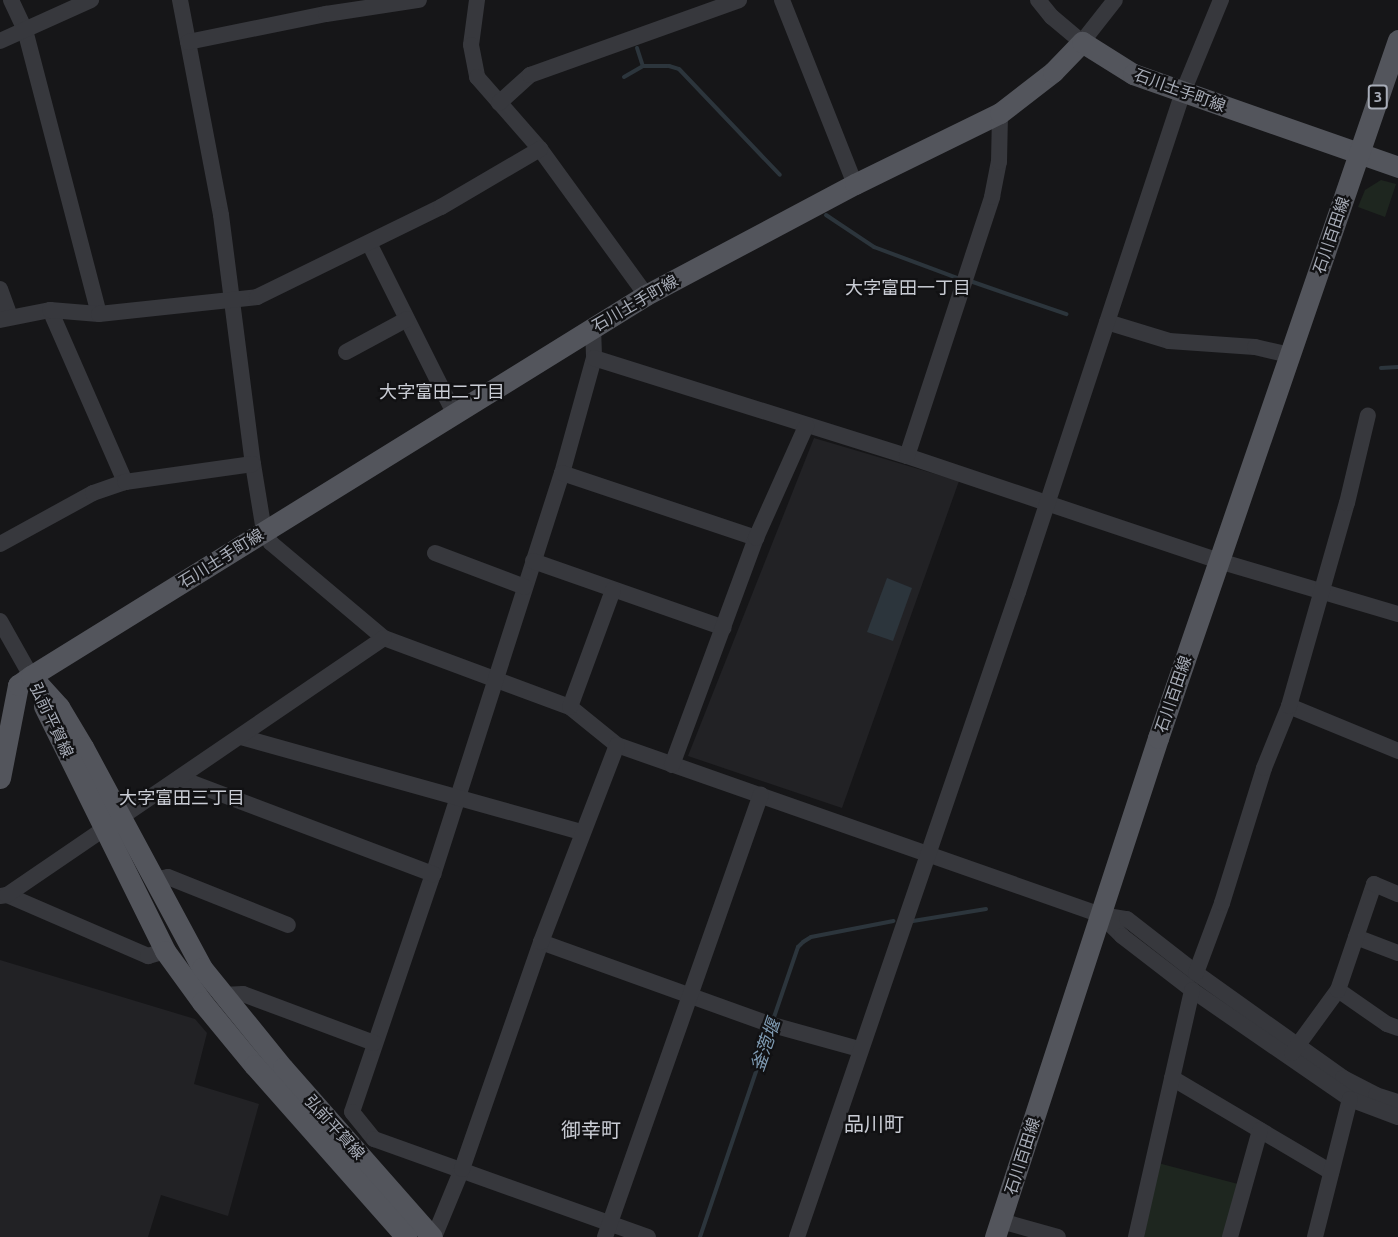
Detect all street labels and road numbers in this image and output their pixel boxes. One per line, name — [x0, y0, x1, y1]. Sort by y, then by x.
street label: 石川土手町線 — [1132, 65, 1228, 115]
road number: 3 — [1368, 85, 1388, 109]
street label: 石川百田線 — [1309, 194, 1353, 276]
street label: 石川土手町線 — [589, 271, 681, 335]
street label: 石川土手町線 — [175, 524, 267, 592]
street label: 石川百田線 — [1151, 653, 1195, 735]
street label: 弘前平賀線 — [26, 680, 78, 760]
street label: 弘前平賀線 — [301, 1091, 369, 1163]
street label: 石川百田線 — [1001, 1115, 1043, 1197]

